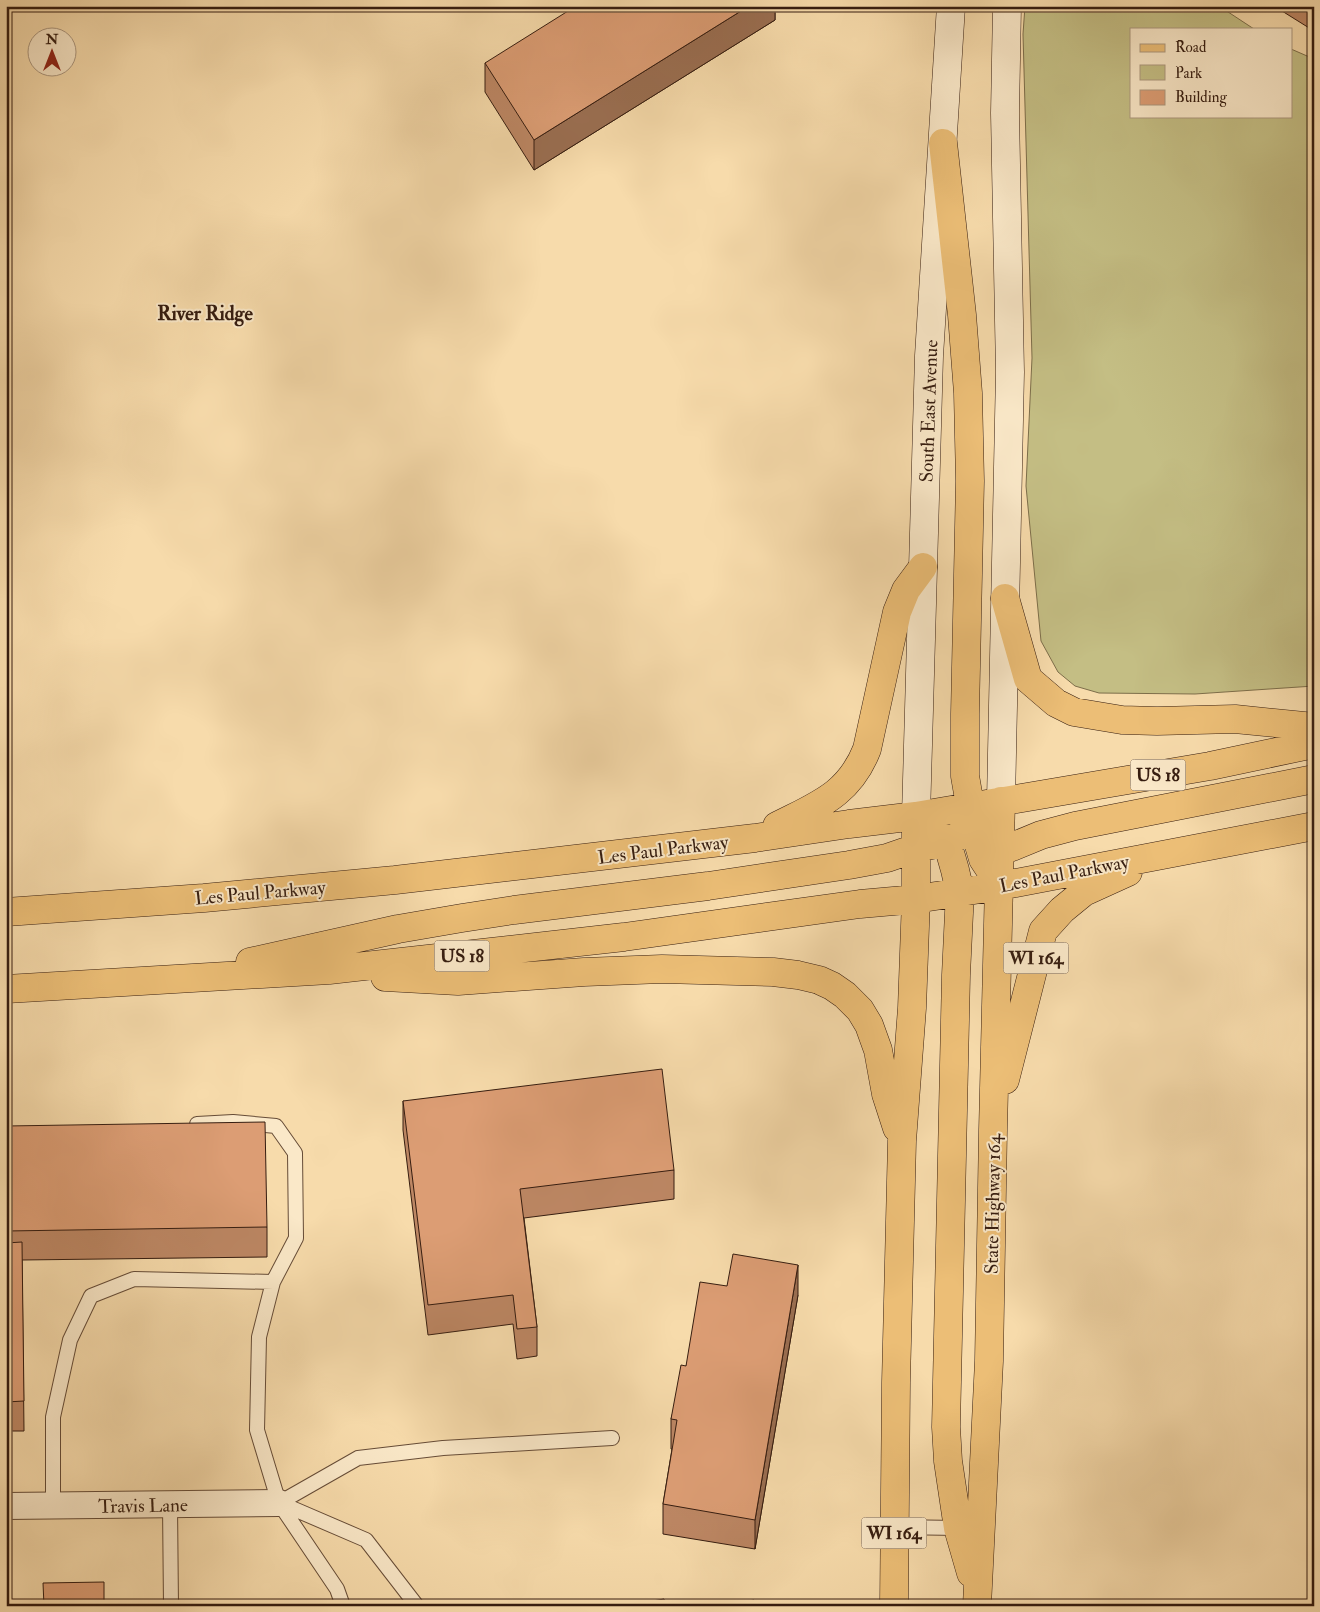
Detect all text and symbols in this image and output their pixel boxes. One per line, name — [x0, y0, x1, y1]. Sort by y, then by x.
north arrow — [28, 28, 78, 78]
legend — [1130, 28, 1292, 118]
text: N — [45, 31, 59, 48]
text: Road — [1175, 38, 1207, 57]
text: Park — [1175, 64, 1202, 83]
text: Building — [1175, 88, 1227, 107]
district label: River Ridge — [157, 301, 253, 327]
street label: South East Avenue — [915, 339, 943, 483]
road number: US 18 — [1130, 760, 1186, 790]
street label: Les Paul Parkway — [596, 830, 730, 870]
street label: Les Paul Parkway — [997, 850, 1132, 898]
street label: Les Paul Parkway — [194, 875, 327, 911]
road number: US 18 — [434, 940, 490, 971]
road number: WI 164 — [1004, 942, 1068, 974]
street label: State Highway 164 — [980, 1133, 1006, 1274]
street label: Travis Lane — [98, 1493, 188, 1519]
road number: WI 164 — [862, 1518, 926, 1549]

